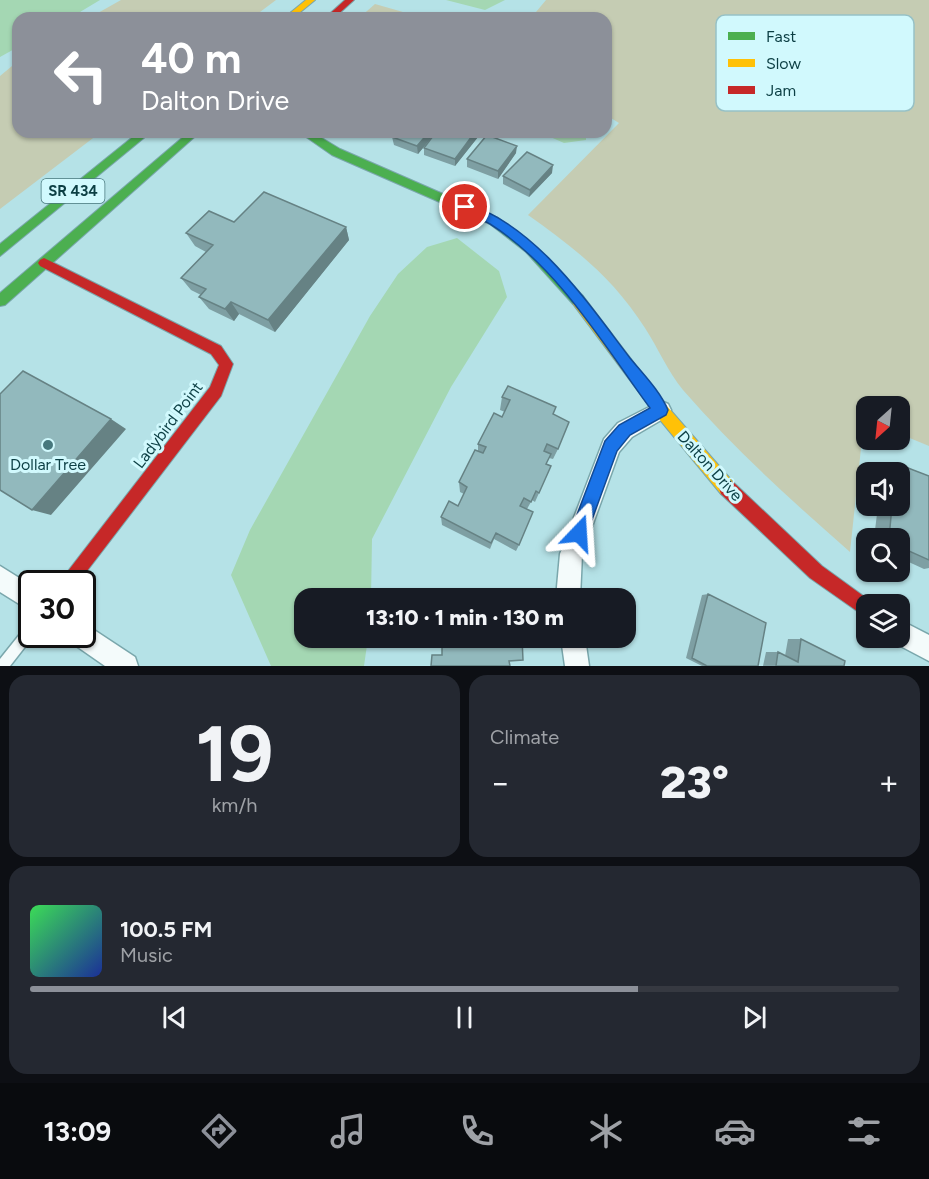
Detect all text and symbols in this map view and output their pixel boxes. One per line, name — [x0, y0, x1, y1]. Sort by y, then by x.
legend — [716, 15, 914, 111]
text: Fast — [766, 27, 796, 46]
text: 40 m — [141, 33, 241, 84]
icon: left — [42, 36, 120, 114]
text: Slow — [766, 54, 801, 73]
text: Jam — [766, 81, 796, 100]
text: Dalton Drive — [141, 84, 289, 117]
road number: SR 434 — [42, 179, 104, 203]
pin — [439, 181, 490, 232]
icon: arrive — [448, 190, 481, 223]
street label: Ladybird Point — [129, 378, 207, 472]
north arrow — [856, 396, 910, 450]
map controls — [856, 396, 910, 648]
street label: Dalton Drive — [674, 427, 747, 505]
marker: Dollar Tree — [41, 438, 55, 452]
place label: Dollar Tree — [10, 455, 86, 474]
button: sound — [856, 462, 910, 516]
position arrow — [547, 501, 611, 565]
button: search — [856, 528, 910, 582]
speed limit sign: 30 — [18, 570, 96, 648]
button: layers — [856, 594, 910, 648]
text: 13:10 · 1 min · 130 m — [366, 604, 564, 631]
text: 19 — [195, 707, 274, 801]
text: Climate — [490, 725, 559, 749]
text: 23° — [660, 755, 729, 809]
text: − — [490, 763, 511, 802]
text: + — [878, 763, 899, 802]
text: km/h — [212, 793, 257, 817]
text: 100.5 FM — [120, 916, 212, 943]
text: Music — [120, 943, 173, 967]
icon: previous — [158, 1001, 191, 1034]
icon: pause — [448, 1001, 481, 1034]
icon: next — [738, 1001, 771, 1034]
icon: directions — [198, 1110, 240, 1152]
icon: music — [327, 1110, 369, 1152]
icon: phone — [456, 1110, 498, 1152]
icon: climate — [585, 1110, 627, 1152]
icon: car — [714, 1110, 756, 1152]
icon: filters — [843, 1110, 885, 1152]
text: 13:09 — [44, 1115, 111, 1148]

